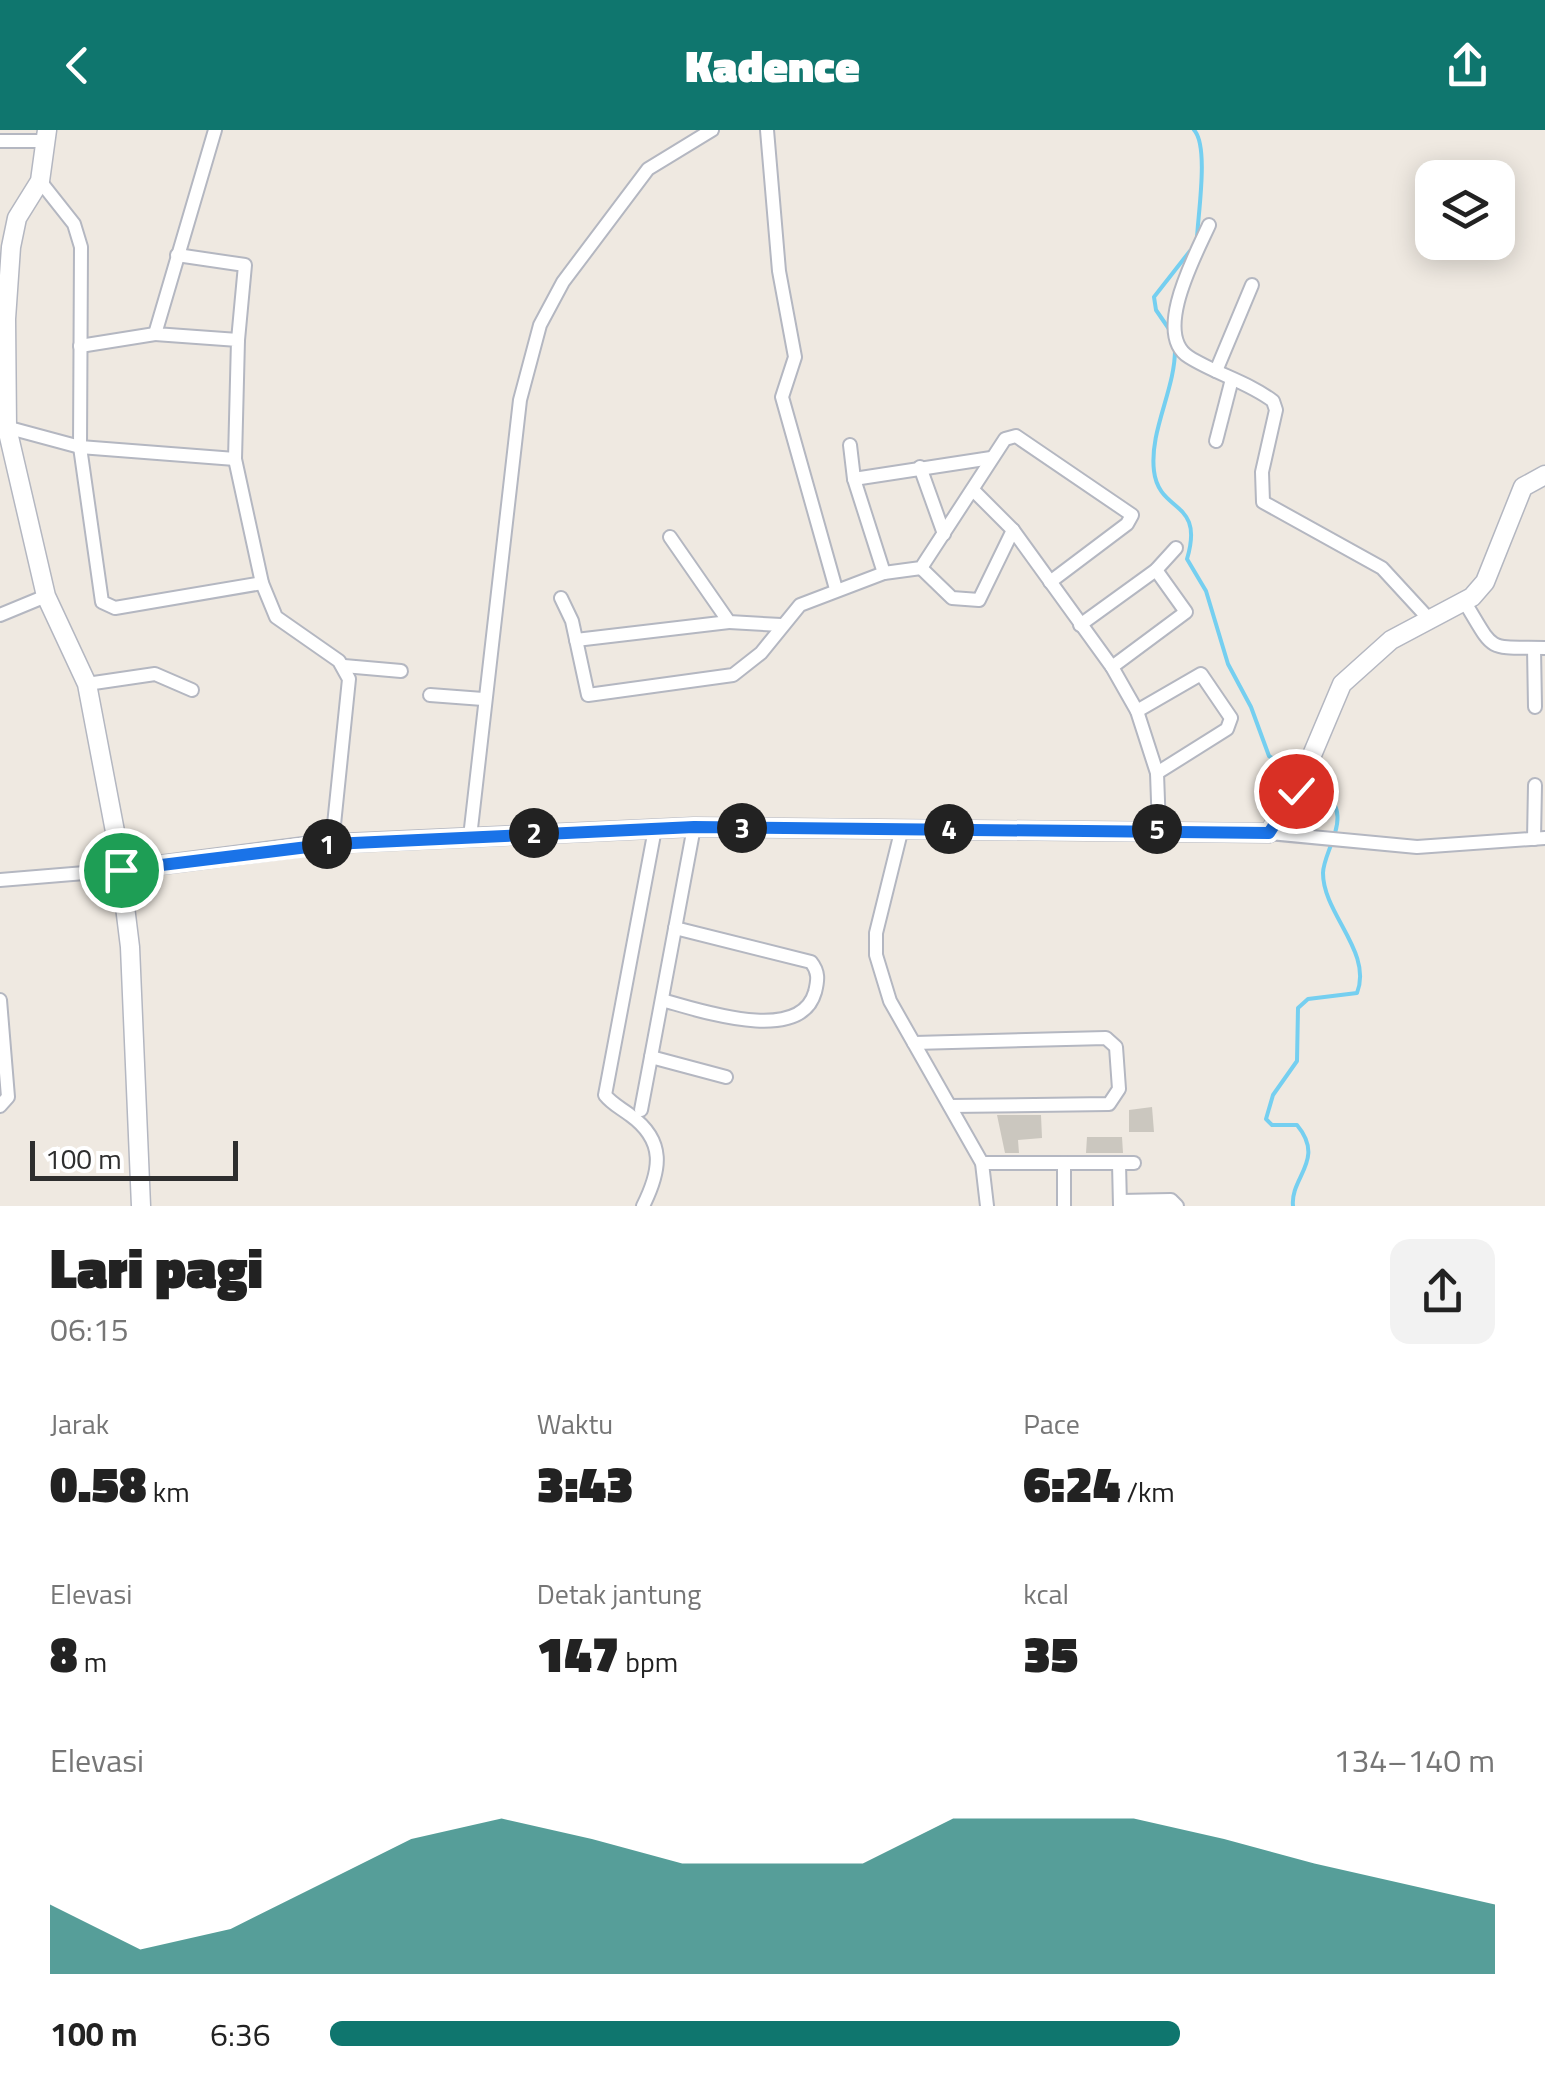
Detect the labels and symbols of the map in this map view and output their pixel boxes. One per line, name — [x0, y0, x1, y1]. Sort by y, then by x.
pin — [1254, 749, 1339, 834]
pin: 3 — [717, 803, 767, 853]
pin: 4 — [924, 804, 974, 854]
pin: 5 — [1132, 804, 1182, 854]
pin: 2 — [509, 808, 559, 858]
pin: 1 — [302, 819, 352, 869]
pin — [79, 828, 164, 913]
scale bar — [30, 1136, 238, 1180]

